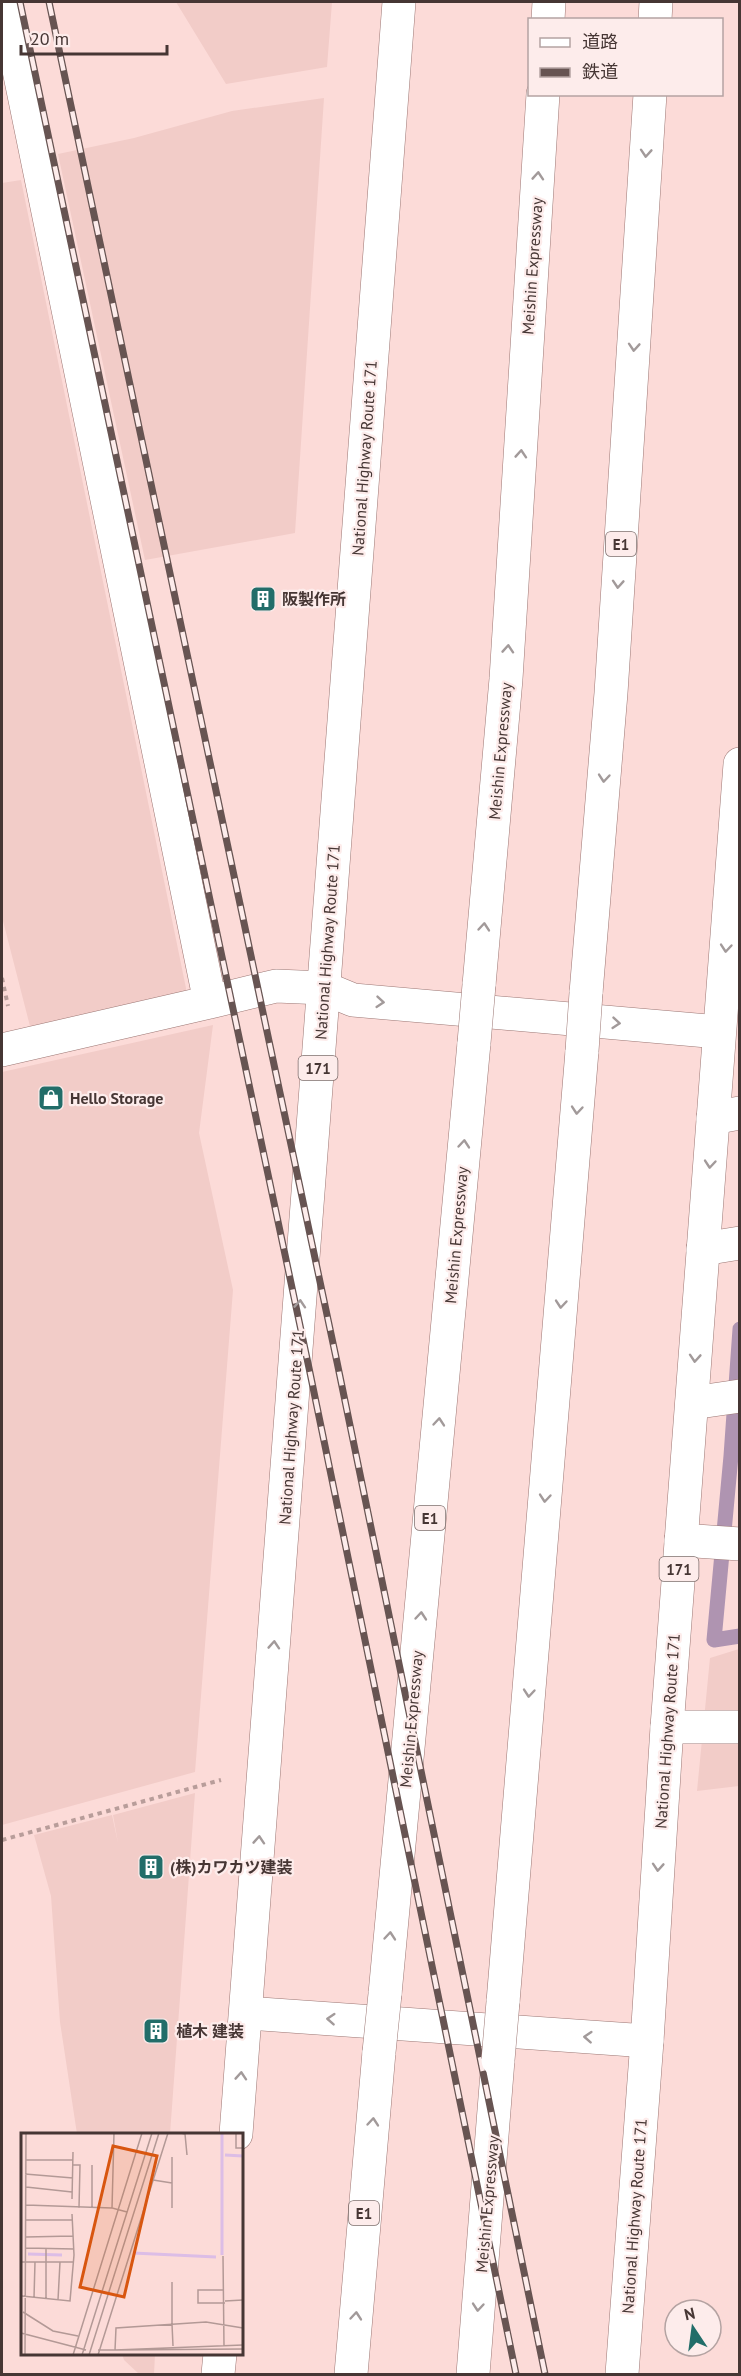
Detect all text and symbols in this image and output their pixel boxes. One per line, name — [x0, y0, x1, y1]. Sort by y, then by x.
scale bar — [21, 18, 166, 56]
legend — [528, 18, 723, 96]
text: 20 m — [30, 27, 69, 50]
text: 道路 — [582, 30, 618, 53]
text: 鉄道 — [582, 60, 618, 83]
one-way arrow — [640, 148, 653, 157]
one-way arrow — [531, 171, 544, 180]
street label: Meishin Expressway — [517, 196, 547, 335]
one-way arrow — [627, 343, 640, 352]
street label: National Highway Route 171 — [347, 360, 381, 556]
one-way arrow — [514, 450, 527, 459]
road number: E1 — [606, 532, 636, 556]
one-way arrow — [612, 579, 625, 588]
building icon: 阪製作所 — [248, 584, 278, 614]
place label: 阪製作所 — [282, 589, 346, 609]
one-way arrow — [502, 644, 515, 653]
street label: Meishin Expressway — [484, 681, 516, 820]
one-way arrow — [598, 774, 611, 783]
street label: National Highway Route 171 — [310, 844, 344, 1040]
one-way arrow — [477, 922, 490, 931]
one-way arrow — [720, 944, 733, 953]
one-way arrow — [376, 995, 385, 1008]
one-way arrow — [612, 1016, 621, 1029]
road number: 171 — [298, 1056, 338, 1080]
shop icon: Hello Storage — [36, 1083, 66, 1113]
place label: Hello Storage — [70, 1088, 163, 1108]
one-way arrow — [571, 1105, 584, 1114]
one-way arrow — [457, 1139, 470, 1148]
one-way arrow — [704, 1159, 717, 1168]
street label: Meishin Expressway — [440, 1165, 472, 1304]
one-way arrow — [555, 1299, 568, 1308]
one-way arrow — [293, 1300, 306, 1309]
street label: National Highway Route 171 — [274, 1329, 308, 1525]
one-way arrow — [689, 1354, 702, 1363]
one-way arrow — [432, 1417, 445, 1426]
one-way arrow — [539, 1494, 552, 1503]
road number: E1 — [415, 1506, 445, 1530]
road number: 171 — [660, 1557, 698, 1581]
one-way arrow — [414, 1611, 427, 1620]
street label: National Highway Route 171 — [650, 1633, 684, 1829]
one-way arrow — [267, 1641, 280, 1650]
street label: Meishin Expressway — [395, 1649, 427, 1788]
one-way arrow — [523, 1688, 536, 1697]
one-way arrow — [252, 1835, 265, 1844]
building icon: (株)カワカツ建装 — [136, 1852, 166, 1882]
place label: (株)カワカツ建装 — [170, 1857, 292, 1877]
one-way arrow — [651, 1862, 664, 1871]
one-way arrow — [383, 1931, 396, 1940]
one-way arrow — [327, 2013, 336, 2026]
building icon: 植木 建装 — [141, 2016, 171, 2046]
place label: 植木 建装 — [176, 2021, 244, 2041]
one-way arrow — [584, 2031, 593, 2044]
one-way arrow — [234, 2072, 247, 2081]
one-way arrow — [366, 2117, 379, 2126]
street label: National Highway Route 171 — [617, 2118, 651, 2314]
inset map — [21, 2133, 243, 2355]
street label: Meishin Expressway — [471, 2134, 503, 2273]
road number: E1 — [349, 2201, 379, 2225]
north arrow — [663, 2298, 723, 2358]
one-way arrow — [472, 2302, 485, 2311]
text: N — [682, 2302, 697, 2324]
one-way arrow — [349, 2312, 362, 2321]

